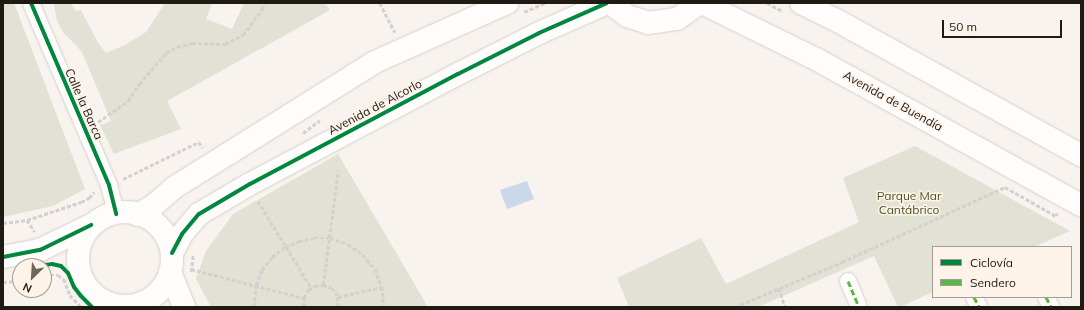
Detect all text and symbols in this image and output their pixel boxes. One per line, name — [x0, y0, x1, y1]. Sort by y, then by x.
scale bar — [944, 12, 1064, 38]
text: 50 m — [949, 19, 977, 34]
street label: Calle la Barca — [62, 66, 106, 142]
street label: Avenida de Buendía — [841, 68, 945, 134]
street label: Avenida de Alcorlo — [326, 76, 424, 138]
park label: Parque Mar Cantábrico — [877, 189, 941, 217]
legend — [932, 246, 1072, 298]
text: Ciclovía — [970, 255, 1013, 270]
north arrow — [12, 258, 52, 298]
text: Sendero — [970, 275, 1016, 290]
text: N — [21, 280, 34, 296]

